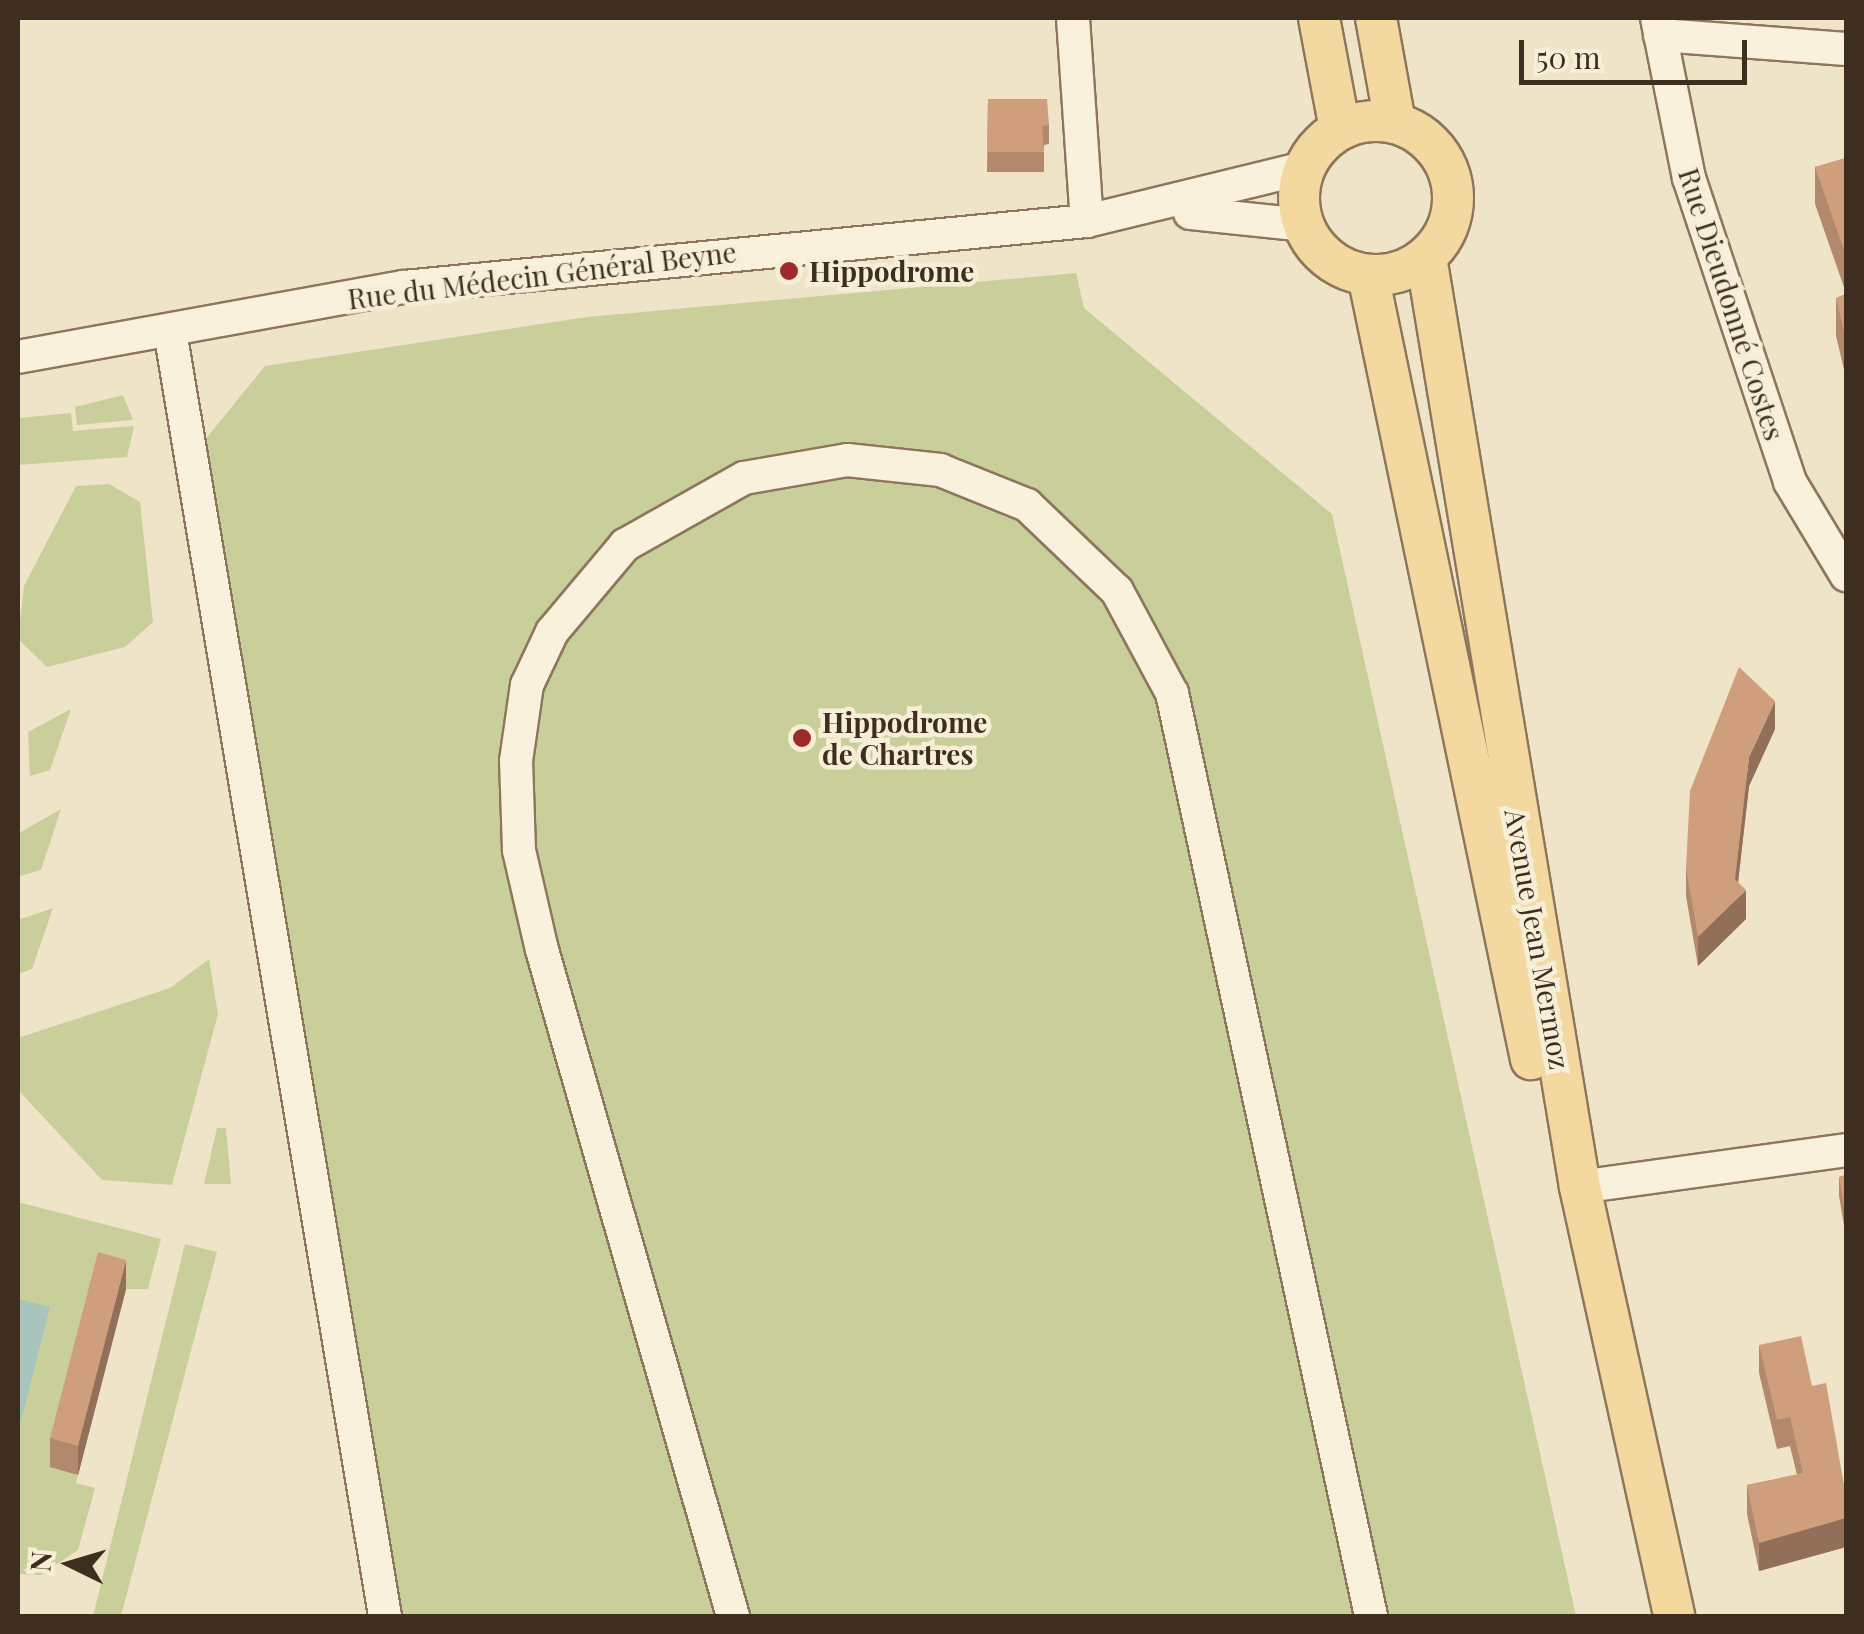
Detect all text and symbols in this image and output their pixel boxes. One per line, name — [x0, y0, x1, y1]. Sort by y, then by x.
scale bar — [1524, 20, 1752, 82]
text: 50 m — [1536, 37, 1601, 77]
street label: Rue Dieudonné Costes — [1672, 164, 1792, 444]
street label: Rue du Médecin Général Beyne — [346, 234, 738, 316]
place label: Hippodrome — [809, 254, 974, 288]
marker: Hippodrome — [778, 260, 800, 282]
place label: Hippodrome de Chartres — [822, 705, 987, 771]
marker: Hippodrome de Chartres — [791, 727, 813, 749]
street label: Avenue Jean Mermoz — [1499, 806, 1577, 1072]
north arrow — [20, 1514, 120, 1614]
text: N — [20, 1550, 59, 1573]

